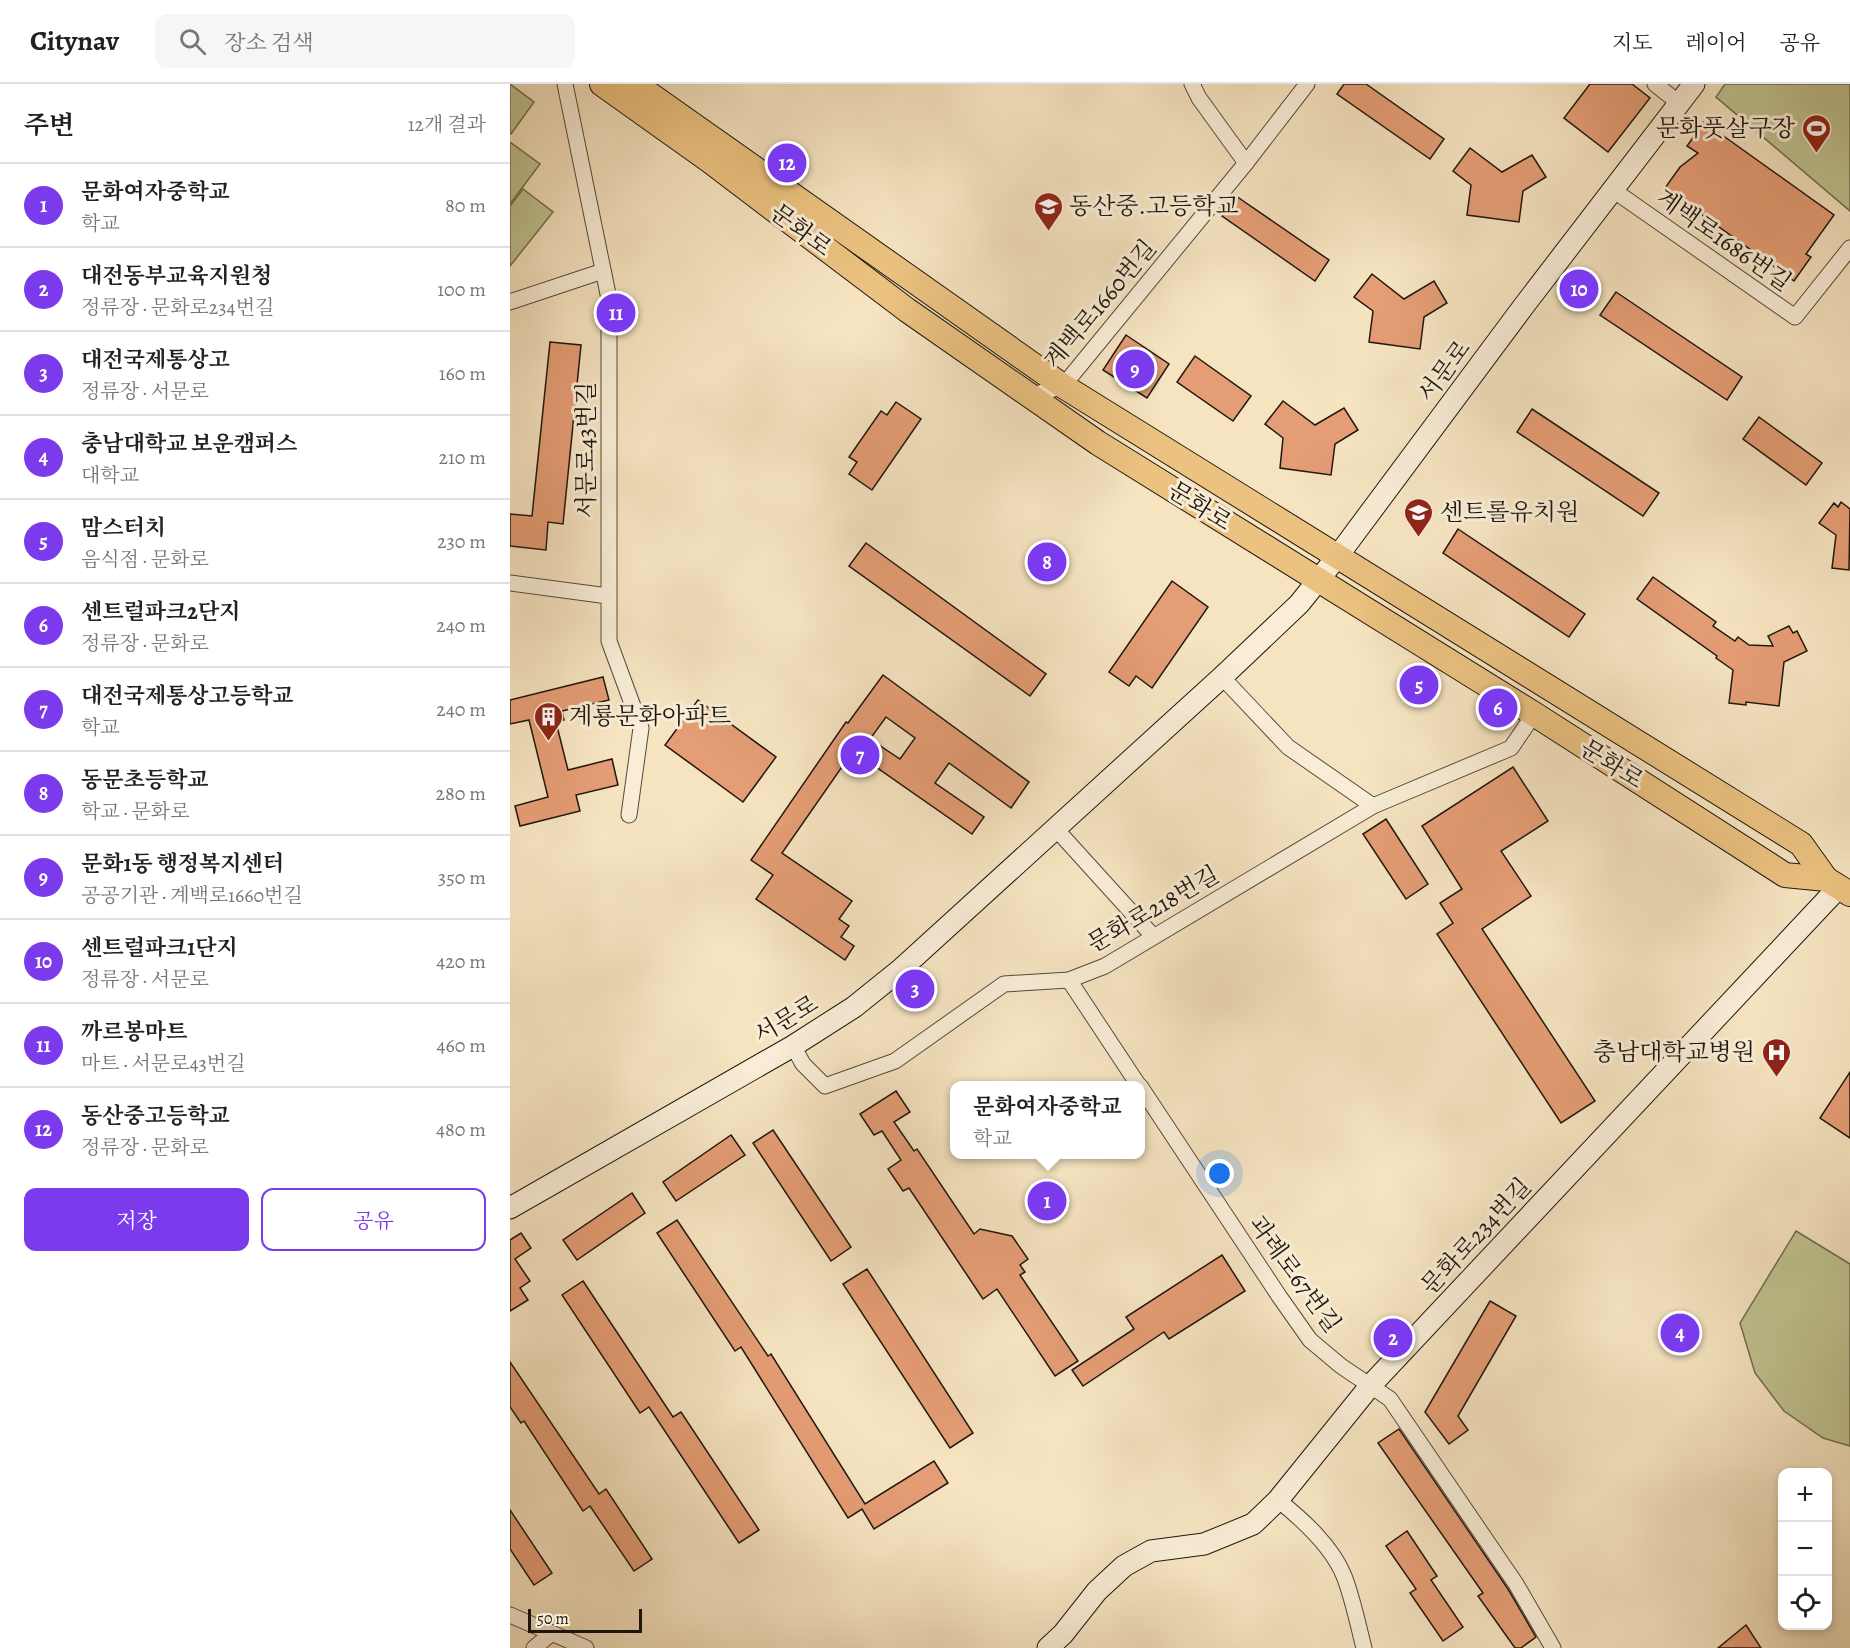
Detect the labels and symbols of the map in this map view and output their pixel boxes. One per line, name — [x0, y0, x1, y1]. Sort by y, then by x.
place label: 문화풋살구장 — [1656, 112, 1796, 144]
sports icon: 문화풋살구장 — [1800, 112, 1832, 154]
pin: 12 — [768, 140, 806, 185]
street label: 계백로1686번길 — [1650, 182, 1798, 298]
school or university icon: 동산중.고등학교 — [1032, 190, 1064, 232]
place label: 동산중.고등학교 — [1069, 190, 1239, 222]
street label: 문화로 — [764, 196, 838, 264]
street label: 계백로1660번길 — [1037, 233, 1163, 375]
pin: 10 — [1560, 266, 1598, 312]
pin: 11 — [596, 290, 636, 336]
street label: 서문로 — [1410, 334, 1478, 408]
pin: 9 — [1116, 346, 1154, 392]
street label: 서문로43번길 — [570, 382, 602, 518]
street label: 문화로 — [1162, 474, 1238, 538]
school or university icon: 센트롤유치원 — [1403, 496, 1435, 538]
place label: 센트롤유치원 — [1440, 496, 1579, 528]
pin: 8 — [1028, 540, 1066, 584]
pin: 5 — [1400, 662, 1438, 708]
pin: 6 — [1478, 686, 1518, 730]
building icon: 계룡문화아파트 — [532, 700, 564, 742]
place label: 계룡문화아파트 — [569, 700, 731, 732]
pin: 7 — [840, 732, 880, 778]
street label: 문화로 — [1574, 732, 1650, 796]
street label: 문화로218번길 — [1081, 858, 1225, 960]
pin: 3 — [896, 966, 934, 1012]
street label: 서문로 — [748, 987, 824, 1051]
place label: 충남대학교병원 — [1593, 1036, 1755, 1068]
hospital icon: 충남대학교병원 — [1760, 1036, 1792, 1078]
your location — [1205, 1159, 1234, 1188]
street label: 문화로234번길 — [1414, 1171, 1538, 1301]
pin: 1 — [1028, 1178, 1066, 1224]
street label: 과례로67번길 — [1242, 1209, 1348, 1339]
pin: 4 — [1660, 1310, 1700, 1356]
pin: 2 — [1374, 1316, 1412, 1360]
scale bar — [528, 1606, 642, 1634]

